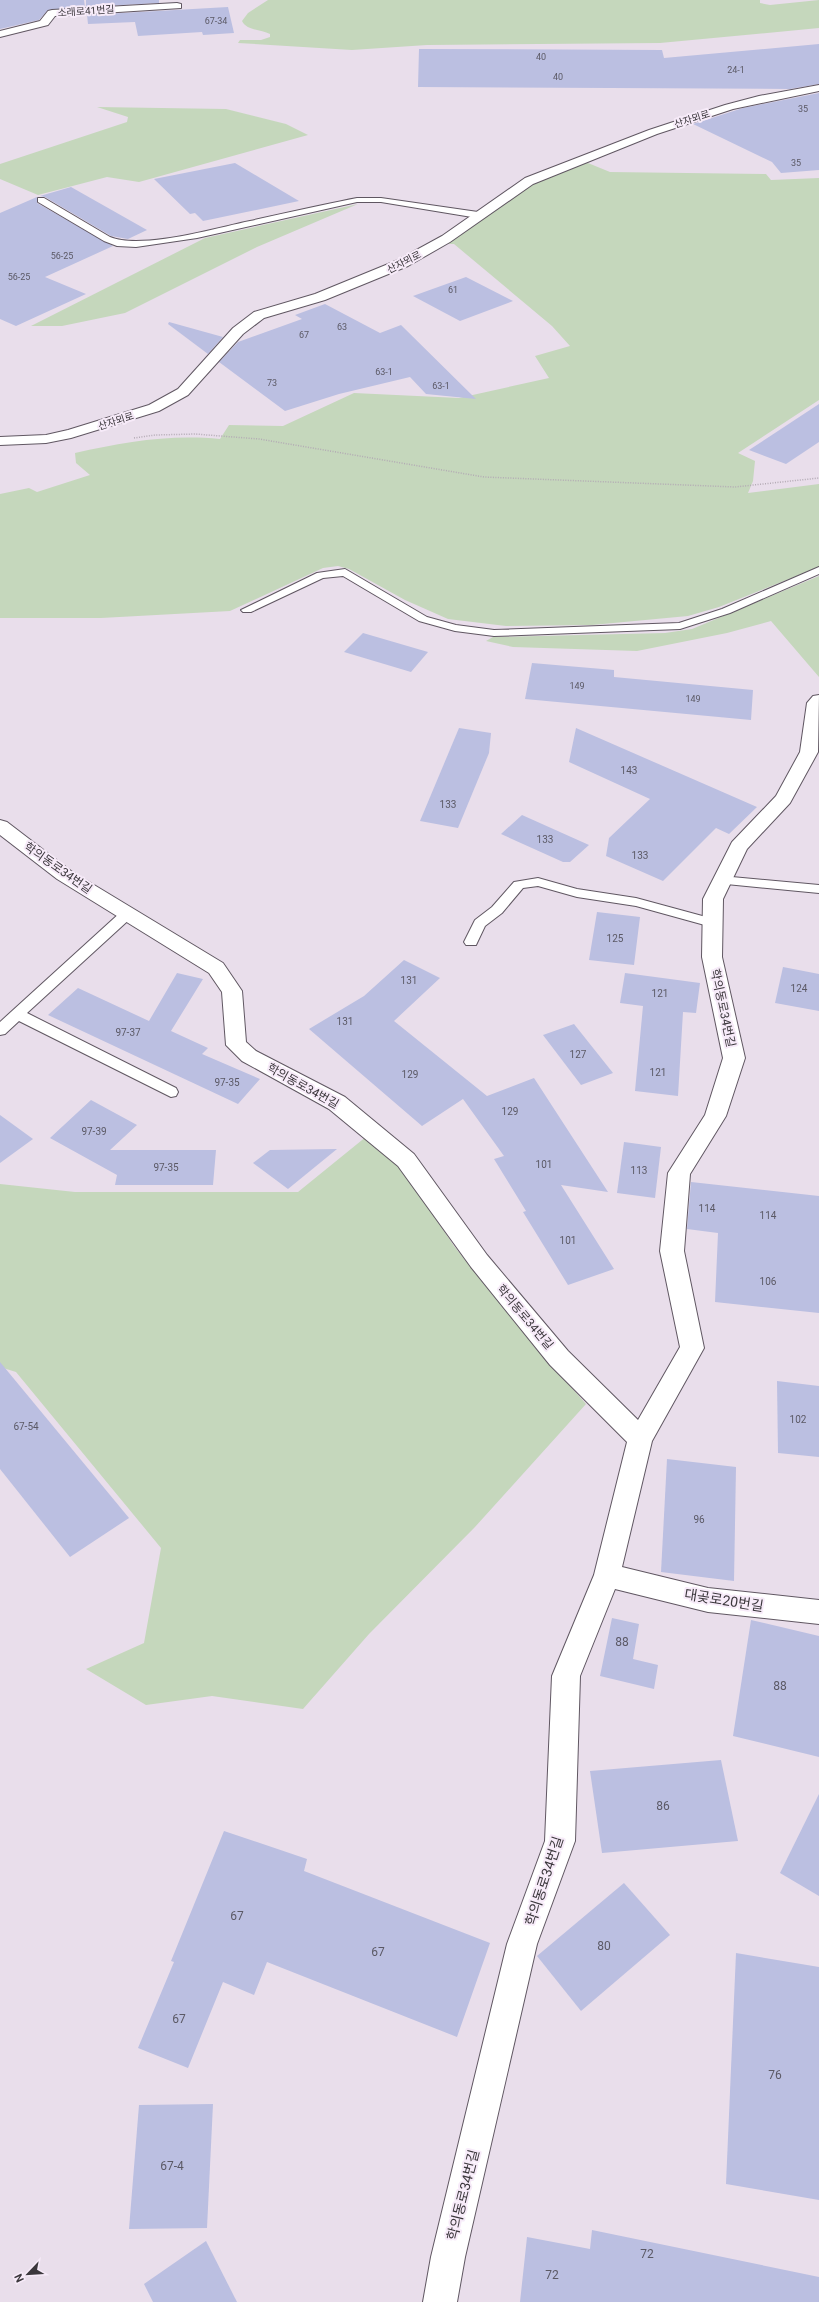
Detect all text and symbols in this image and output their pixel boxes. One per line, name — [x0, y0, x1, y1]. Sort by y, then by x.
street label: 소래로41번길 — [57, 4, 115, 18]
house number: 67-34 — [205, 16, 227, 26]
house number: 40 — [536, 52, 546, 62]
house number: 24-1 — [727, 65, 745, 75]
house number: 40 — [553, 72, 563, 82]
house number: 35 — [798, 104, 808, 114]
street label: 산자뫼로 — [673, 108, 711, 130]
house number: 35 — [791, 158, 801, 168]
street label: 산자뫼로 — [385, 249, 423, 275]
house number: 56-25 — [51, 251, 73, 261]
house number: 56-25 — [8, 272, 30, 282]
house number: 61 — [448, 285, 458, 295]
house number: 63 — [337, 322, 347, 332]
house number: 67 — [299, 330, 309, 340]
house number: 63-1 — [375, 367, 393, 377]
house number: 73 — [267, 378, 277, 388]
house number: 63-1 — [432, 381, 450, 391]
street label: 산자뫼로 — [97, 410, 135, 432]
house number: 149 — [569, 681, 585, 691]
house number: 149 — [685, 694, 701, 704]
house number: 143 — [621, 765, 637, 776]
house number: 133 — [440, 799, 456, 810]
house number: 133 — [537, 834, 553, 845]
street label: 학의동로34번길 — [21, 839, 95, 897]
house number: 133 — [632, 850, 648, 861]
house number: 125 — [607, 933, 624, 944]
street label: 학의동로34번길 — [708, 968, 738, 1048]
house number: 131 — [401, 975, 417, 986]
house number: 124 — [791, 983, 808, 994]
house number: 121 — [652, 988, 668, 999]
house number: 131 — [337, 1016, 353, 1027]
house number: 97-37 — [115, 1027, 141, 1038]
house number: 127 — [570, 1049, 587, 1060]
street label: 학의동로34번길 — [265, 1061, 341, 1111]
house number: 121 — [650, 1067, 666, 1078]
house number: 129 — [402, 1069, 418, 1080]
house number: 97-35 — [214, 1077, 240, 1088]
house number: 129 — [502, 1106, 518, 1117]
house number: 97-39 — [81, 1126, 107, 1137]
house number: 101 — [536, 1159, 552, 1170]
house number: 97-35 — [153, 1162, 179, 1173]
house number: 113 — [631, 1165, 647, 1176]
house number: 114 — [699, 1203, 716, 1214]
house number: 114 — [760, 1210, 777, 1221]
house number: 101 — [560, 1235, 576, 1246]
house number: 106 — [760, 1276, 777, 1287]
street label: 학의동로34번길 — [494, 1282, 556, 1352]
house number: 102 — [790, 1414, 807, 1425]
house number: 67-54 — [13, 1421, 39, 1432]
house number: 96 — [693, 1514, 705, 1525]
street label: 대곶로20번길 — [683, 1586, 765, 1614]
house number: 88 — [615, 1635, 629, 1649]
house number: 88 — [773, 1679, 787, 1693]
house number: 86 — [656, 1799, 670, 1813]
street label: 학의동로34번길 — [522, 1834, 566, 1928]
house number: 67 — [230, 1909, 244, 1923]
house number: 80 — [597, 1939, 611, 1953]
house number: 67 — [371, 1945, 385, 1959]
house number: 67 — [172, 2012, 186, 2026]
house number: 76 — [768, 2068, 782, 2082]
street label: 학의동로34번길 — [444, 2148, 482, 2242]
house number: 67-4 — [160, 2159, 184, 2173]
house number: 72 — [640, 2247, 654, 2261]
north arrow — [8, 2254, 48, 2294]
house number: 72 — [545, 2268, 559, 2282]
text: N — [12, 2272, 27, 2284]

